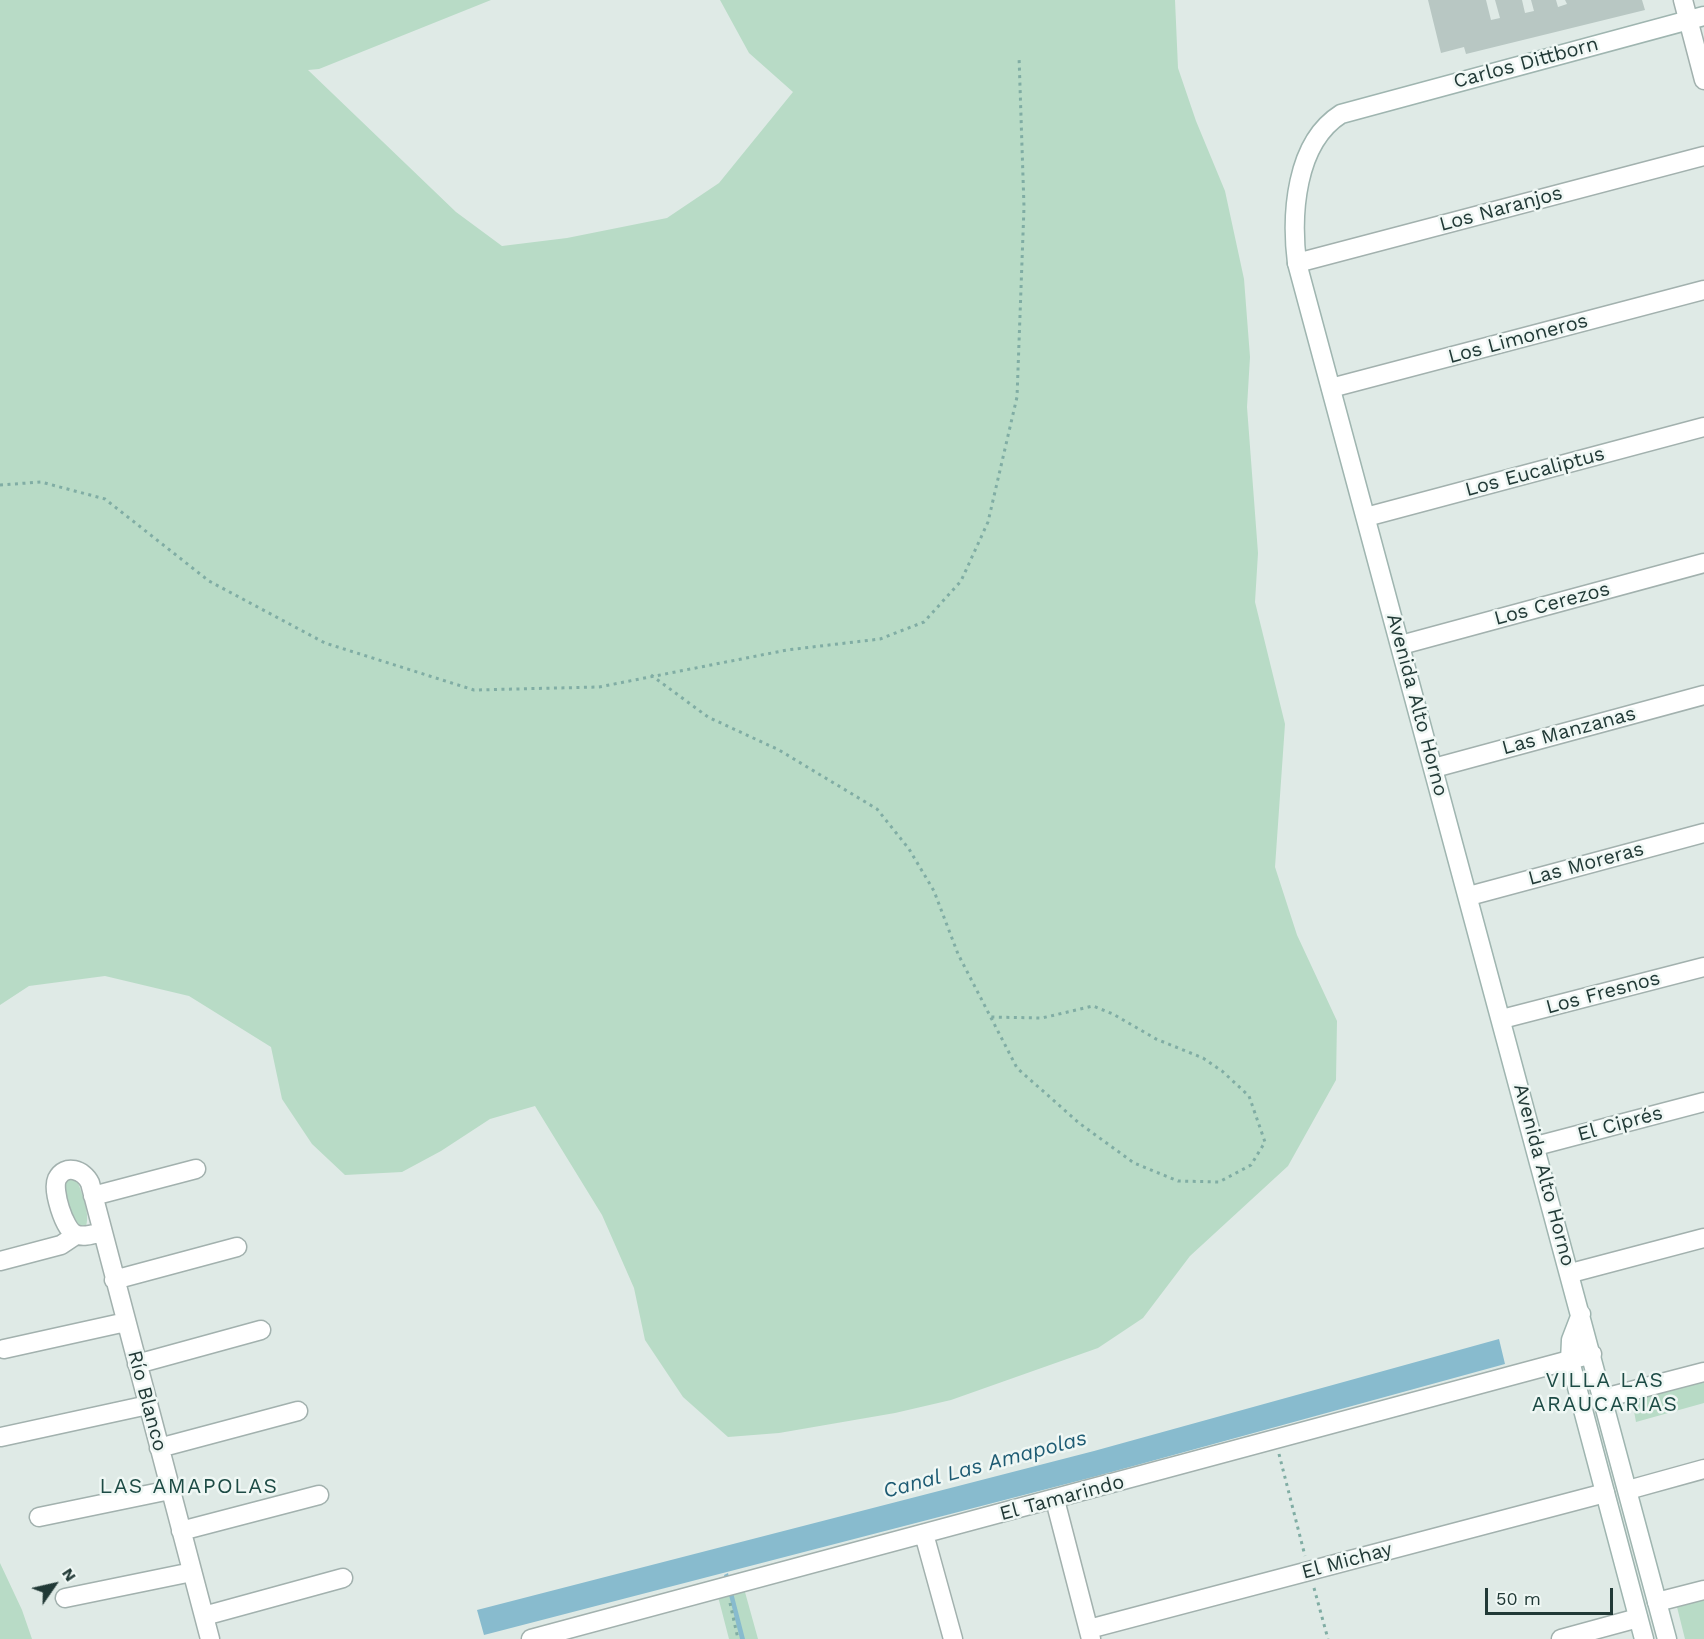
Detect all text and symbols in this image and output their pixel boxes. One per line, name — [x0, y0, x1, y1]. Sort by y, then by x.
street label: Carlos Dittborn — [1451, 32, 1601, 94]
street label: Los Naranjos — [1437, 181, 1565, 237]
street label: Los Limoneros — [1446, 309, 1590, 369]
street label: Los Eucaliptus — [1463, 442, 1607, 502]
street label: Los Cerezos — [1492, 577, 1612, 631]
street label: Avenida Alto Horno — [1381, 611, 1453, 799]
street label: Las Manzanas — [1499, 702, 1639, 760]
street label: Las Moreras — [1526, 837, 1646, 891]
street label: Los Fresnos — [1543, 966, 1663, 1020]
street label: Avenida Alto Horno — [1508, 1081, 1580, 1269]
street label: El Ciprés — [1575, 1101, 1665, 1147]
street label: Río Blanco — [122, 1348, 172, 1454]
district label: VILLA LAS ARAUCARIAS — [1532, 1368, 1678, 1418]
water label: Canal Las Amapolas — [880, 1426, 1090, 1504]
street label: El Tamarindo — [997, 1470, 1127, 1526]
district label: LAS AMAPOLAS — [100, 1474, 278, 1500]
street label: El Michay — [1299, 1537, 1395, 1585]
north arrow — [24, 1555, 84, 1615]
text: N — [58, 1564, 81, 1585]
scale bar — [1488, 1576, 1616, 1614]
text: 50 m — [1496, 1588, 1541, 1609]

